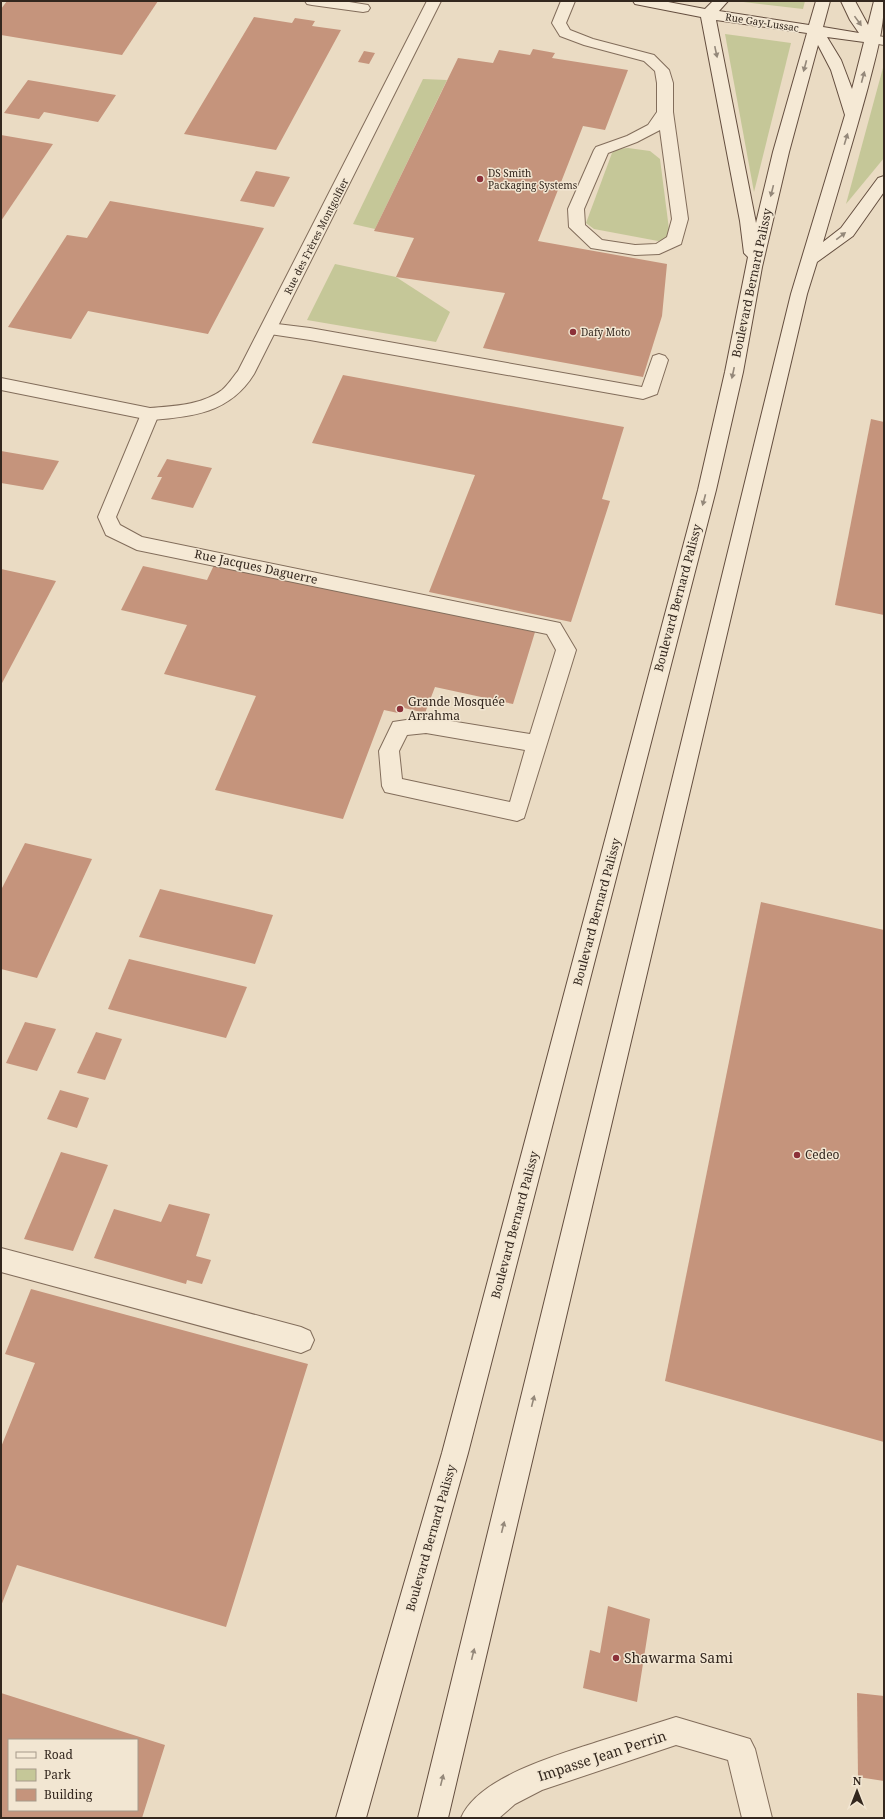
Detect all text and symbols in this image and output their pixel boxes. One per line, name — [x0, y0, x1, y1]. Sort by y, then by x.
street label: Rue Gay-Lussac — [724, 9, 800, 35]
one-way arrow — [854, 16, 862, 26]
one-way arrow — [713, 46, 719, 58]
one-way arrow — [802, 60, 808, 72]
one-way arrow — [860, 71, 866, 83]
one-way arrow — [843, 132, 849, 144]
place label: DS Smith Packaging Systems — [488, 166, 578, 192]
marker: DS Smith Packaging Systems — [475, 174, 485, 184]
street label: Rue des Frères Montgolfier — [281, 175, 352, 296]
one-way arrow — [769, 186, 775, 198]
street label: Boulevard Bernard Palissy — [727, 207, 776, 359]
one-way arrow — [835, 232, 846, 241]
place label: Dafy Moto — [581, 325, 631, 339]
marker: Dafy Moto — [568, 327, 578, 337]
one-way arrow — [730, 367, 736, 379]
one-way arrow — [701, 494, 707, 506]
street label: Boulevard Bernard Palissy — [650, 522, 705, 674]
street label: Rue Jacques Daguerre — [193, 545, 319, 588]
place label: Grande Mosquée Arrahma — [408, 693, 505, 724]
marker: Grande Mosquée Arrahma — [395, 704, 405, 714]
street label: Boulevard Bernard Palissy — [569, 836, 624, 988]
place label: Cedeo — [805, 1146, 840, 1163]
street label: Boulevard Bernard Palissy — [487, 1149, 542, 1301]
marker: Cedeo — [792, 1150, 802, 1160]
one-way arrow — [531, 1395, 537, 1407]
street label: Boulevard Bernard Palissy — [401, 1462, 460, 1613]
one-way arrow — [500, 1521, 506, 1533]
one-way arrow — [470, 1647, 476, 1660]
place label: Shawarma Sami — [624, 1648, 733, 1667]
marker: Shawarma Sami — [611, 1653, 621, 1663]
street label: Impasse Jean Perrin — [535, 1726, 669, 1785]
legend — [8, 1739, 138, 1811]
text: Road — [44, 1746, 74, 1763]
text: Park — [44, 1766, 72, 1783]
north arrow — [837, 1771, 877, 1811]
text: N — [853, 1773, 862, 1788]
one-way arrow — [440, 1774, 446, 1786]
text: Building — [44, 1786, 93, 1803]

